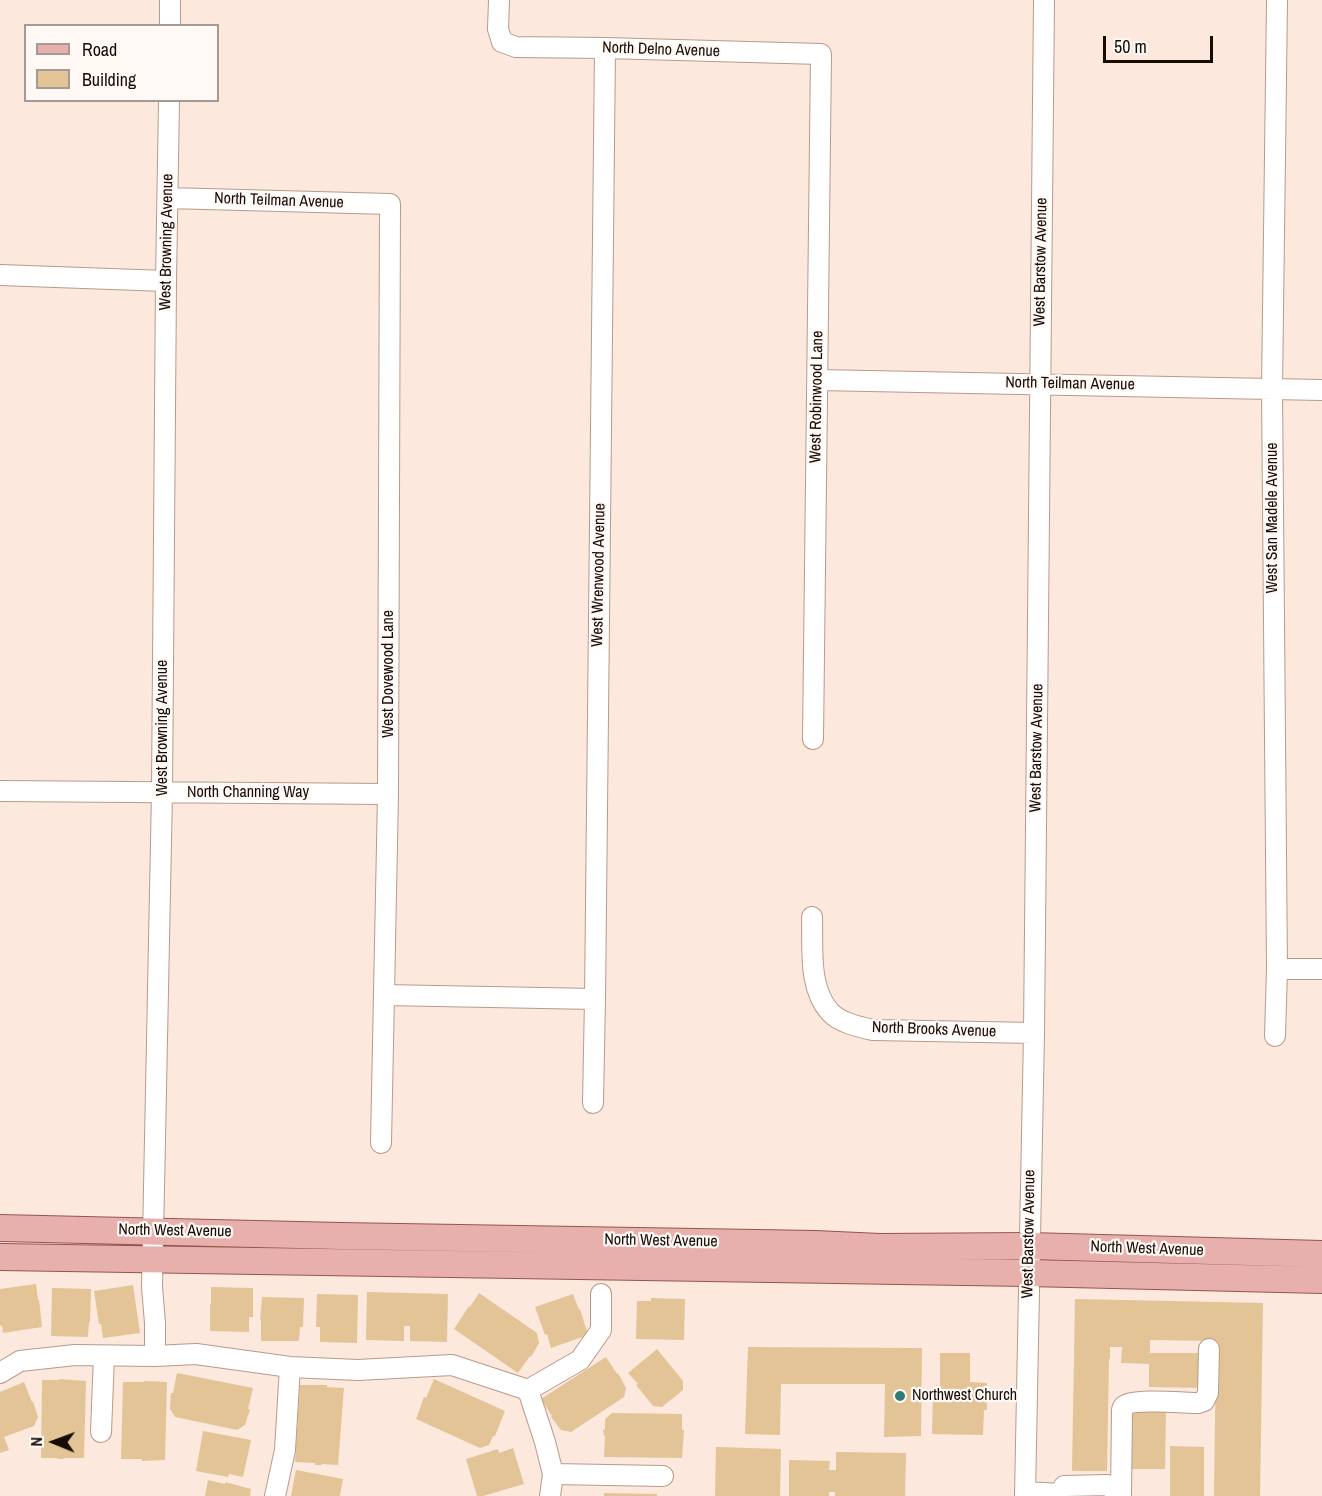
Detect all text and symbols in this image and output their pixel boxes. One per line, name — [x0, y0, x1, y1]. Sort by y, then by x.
legend — [24, 24, 219, 102]
scale bar — [1106, 24, 1216, 62]
text: 50 m — [1114, 34, 1147, 59]
text: Road — [82, 37, 117, 62]
street label: North Delno Avenue — [602, 38, 720, 62]
text: Building — [82, 67, 136, 92]
street label: West Browning Avenue — [156, 174, 178, 310]
street label: North Teilman Avenue — [214, 189, 344, 213]
street label: West Barstow Avenue — [1030, 198, 1052, 326]
street label: West Robinwood Lane — [806, 331, 828, 463]
street label: North Teilman Avenue — [1005, 373, 1135, 395]
street label: West San Madele Avenue — [1263, 442, 1283, 594]
street label: West Wrenwood Avenue — [588, 503, 610, 647]
street label: West Dovewood Lane — [379, 610, 399, 738]
street label: West Browning Avenue — [153, 660, 173, 796]
street label: West Barstow Avenue — [1026, 684, 1048, 812]
street label: North Channing Way — [187, 783, 309, 803]
street label: North Brooks Avenue — [871, 1018, 997, 1042]
street label: West Barstow Avenue — [1018, 1170, 1040, 1298]
street label: North West Avenue — [118, 1220, 232, 1242]
street label: North West Avenue — [604, 1230, 718, 1252]
street label: North West Avenue — [1090, 1237, 1204, 1261]
place label: Northwest Church — [912, 1386, 1017, 1406]
marker: Northwest Church — [893, 1389, 907, 1403]
north arrow — [24, 1412, 84, 1472]
text: N — [25, 1437, 47, 1447]

